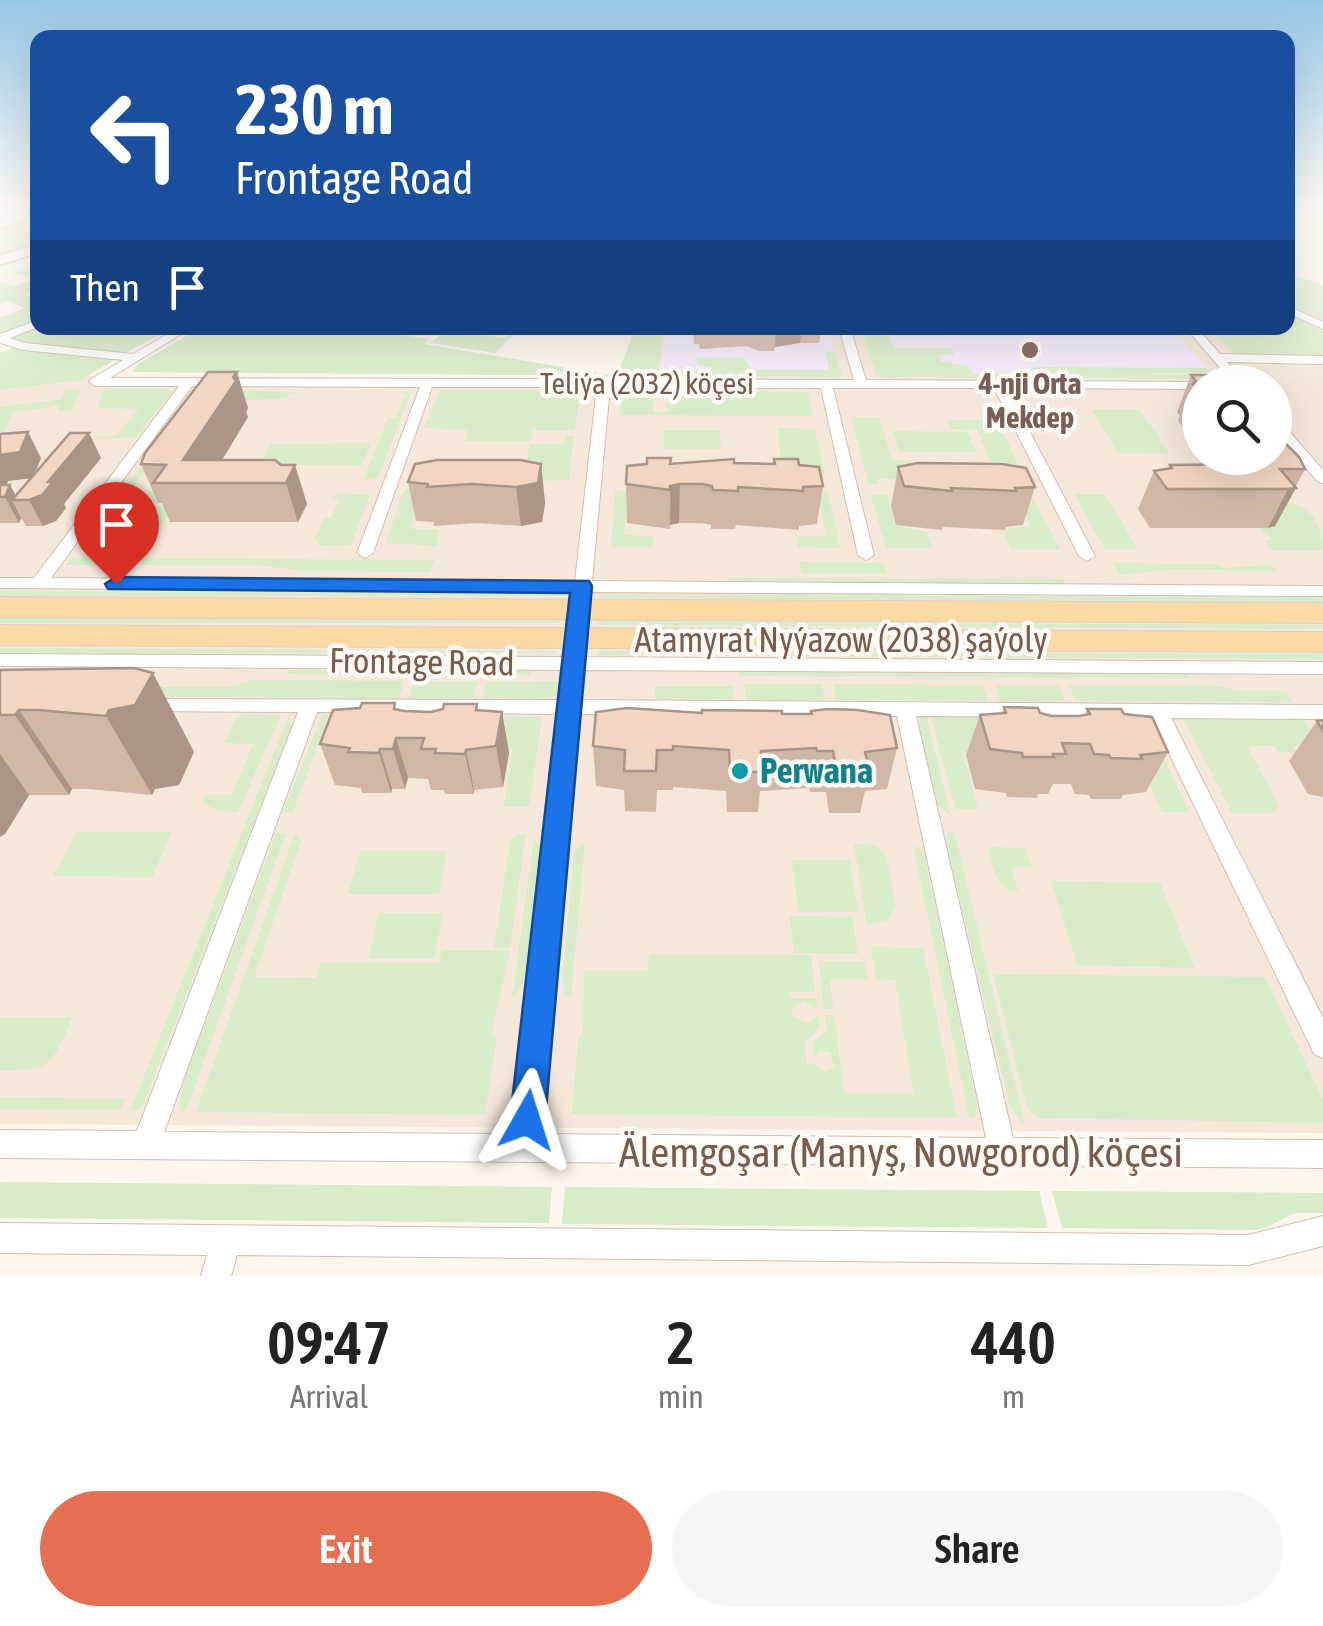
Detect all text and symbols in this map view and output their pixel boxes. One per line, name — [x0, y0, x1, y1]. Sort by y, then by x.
text: 230 m — [235, 69, 394, 149]
icon: left — [70, 70, 200, 200]
text: Frontage Road — [235, 152, 473, 204]
icon: arrive — [160, 260, 215, 315]
text: Then — [70, 266, 140, 309]
marker: 4-nji Orta Mekdep — [1019, 339, 1041, 361]
map controls — [1182, 365, 1292, 475]
button: search — [1182, 365, 1292, 475]
street label: Teliýa (2032) köçesi — [540, 366, 754, 400]
place label: 4-nji Orta Mekdep — [978, 366, 1081, 434]
pin — [74, 482, 159, 585]
icon: arrive — [89, 497, 144, 552]
street label: Atamyrat Nyýazow (2038) şaýoly — [634, 619, 1048, 659]
street label: Frontage Road — [329, 639, 515, 683]
place label: Perwana — [760, 750, 873, 790]
marker: Perwana — [729, 760, 751, 782]
position arrow — [475, 1068, 579, 1172]
street label: Älemgoşar (Manyş, Nowgorod) köçesi — [619, 1128, 1183, 1176]
text: 09:47 — [267, 1308, 391, 1377]
text: 2 — [667, 1308, 695, 1377]
text: 440 — [971, 1308, 1056, 1377]
text: Arrival — [290, 1378, 368, 1415]
text: min — [658, 1378, 704, 1415]
text: m — [1002, 1378, 1025, 1415]
button: Exit — [40, 1491, 652, 1606]
button: Share — [672, 1491, 1283, 1606]

